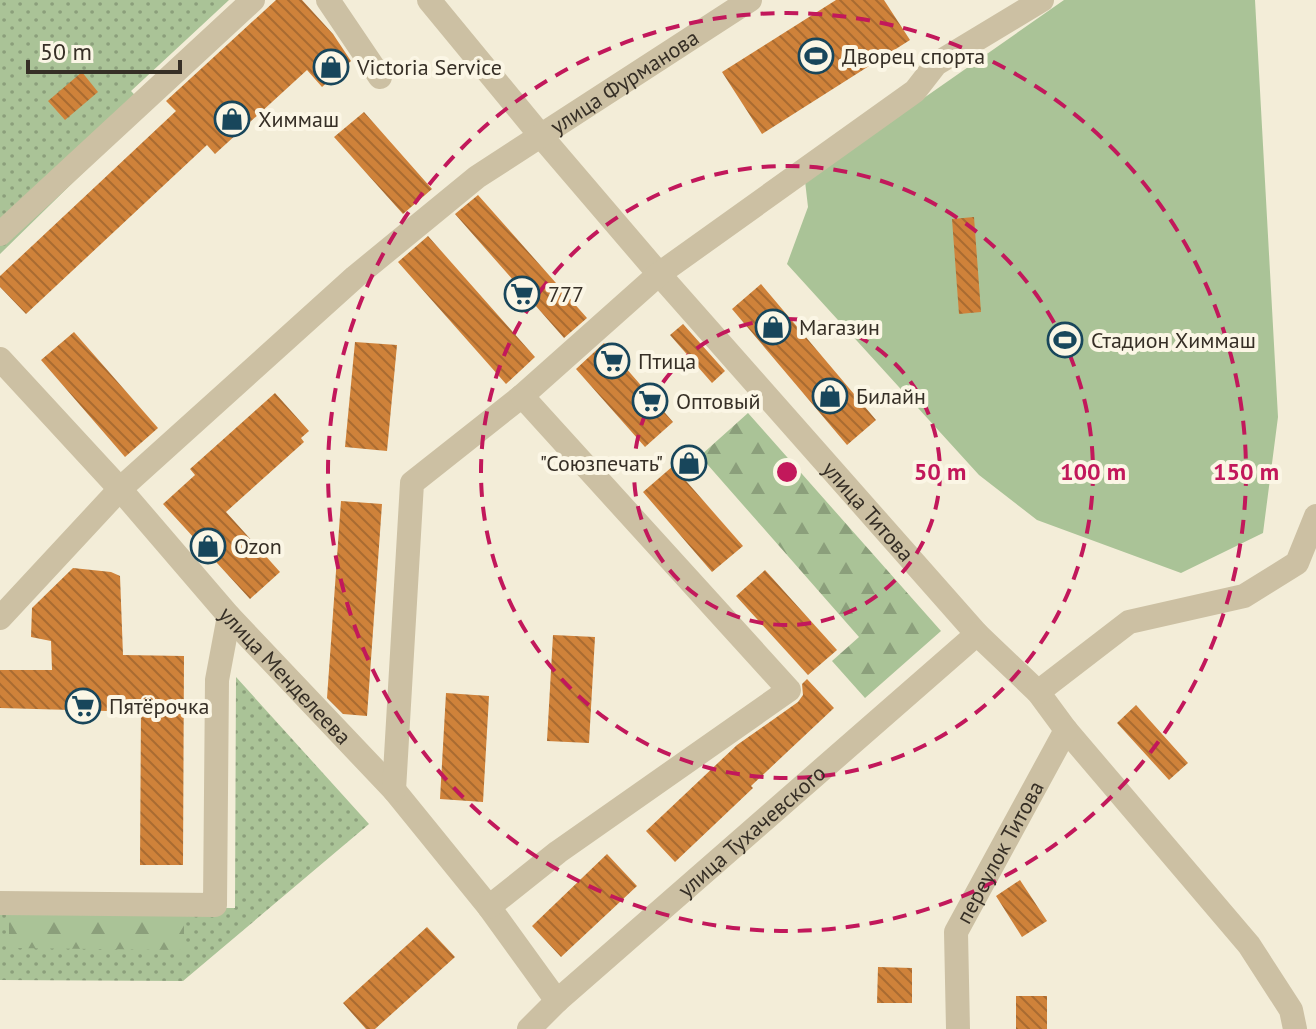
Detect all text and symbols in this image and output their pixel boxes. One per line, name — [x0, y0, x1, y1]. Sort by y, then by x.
street label: улица Фурманова — [545, 23, 704, 140]
scale bar — [28, 24, 180, 74]
text: 50 m — [40, 36, 92, 67]
sports icon: Дворец спорта — [797, 37, 835, 75]
place label: Дворец спорта — [842, 42, 985, 70]
shop icon: Victoria Service — [312, 48, 350, 86]
place label: Victoria Service — [356, 53, 502, 81]
shop icon: Химмаш — [213, 100, 251, 138]
place label: Химмаш — [258, 105, 339, 133]
supermarket icon: 777 — [503, 275, 541, 313]
place label: 777 — [548, 280, 584, 308]
shop icon: Магазин — [754, 308, 792, 346]
place label: Магазин — [799, 313, 880, 341]
sports icon: Стадион Химмаш — [1046, 321, 1084, 359]
place label: Стадион Химмаш — [1091, 326, 1256, 354]
supermarket icon: Птица — [593, 342, 631, 380]
place label: Птица — [638, 347, 696, 375]
shop icon: Билайн — [811, 377, 849, 415]
supermarket icon: Оптовый — [631, 382, 669, 420]
place label: Билайн — [856, 382, 926, 410]
place label: Оптовый — [676, 387, 761, 415]
shop icon: "Союзпечать" — [670, 444, 708, 482]
place label: "Союзпечать" — [540, 449, 663, 477]
street label: улица Титова — [816, 455, 920, 567]
text: 50 m — [914, 456, 966, 487]
text: 100 m — [1060, 456, 1126, 487]
text: 150 m — [1213, 456, 1279, 487]
centre of rings — [773, 458, 801, 486]
shop icon: Ozon — [189, 527, 227, 565]
place label: Ozon — [234, 532, 282, 560]
street label: улица Менделеева — [213, 601, 357, 750]
supermarket icon: Пятёрочка — [64, 687, 102, 725]
place label: Пятёрочка — [109, 692, 209, 720]
street label: улица Тухачевского — [672, 759, 831, 903]
street label: переулок Титова — [949, 776, 1050, 928]

